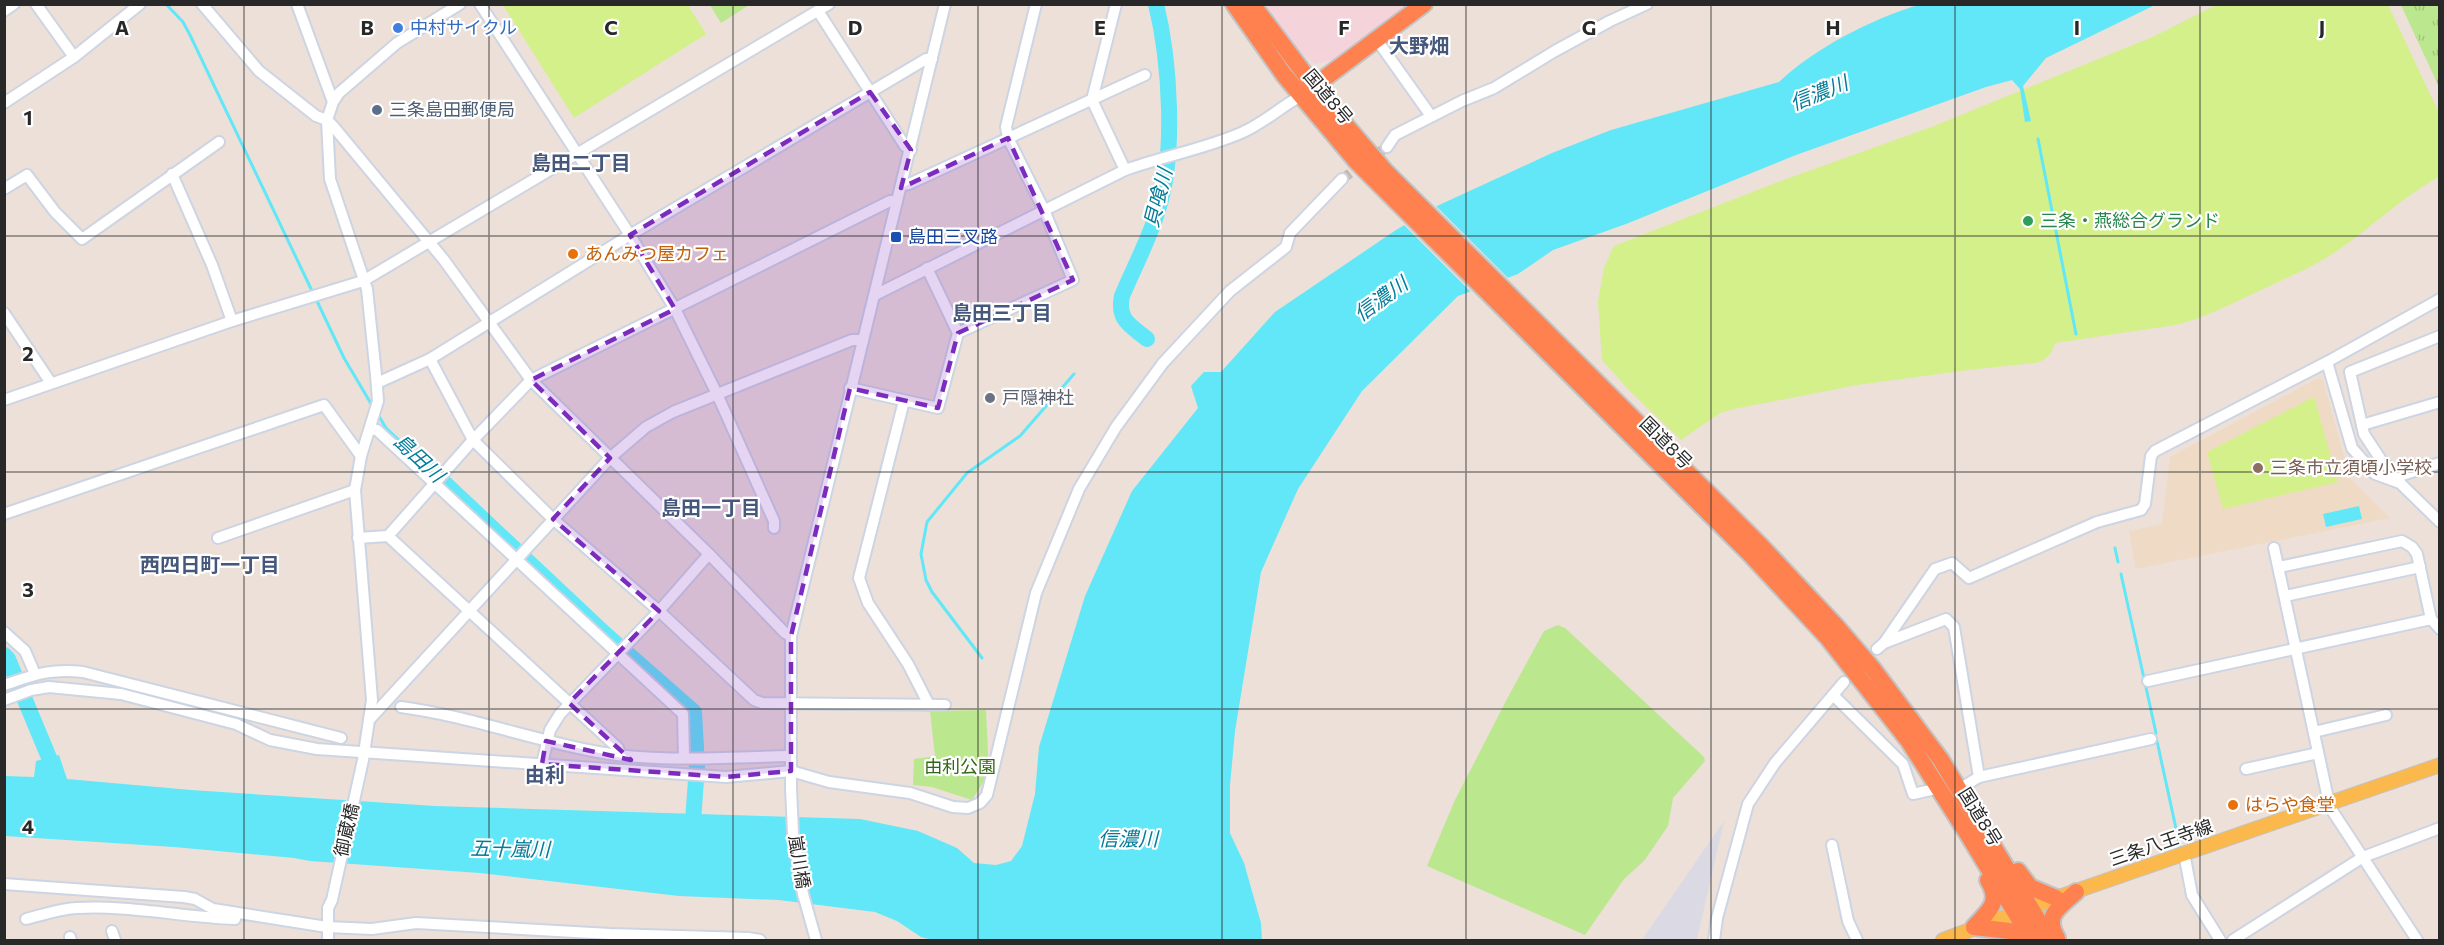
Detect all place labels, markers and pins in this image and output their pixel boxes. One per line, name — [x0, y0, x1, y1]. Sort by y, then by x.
place label: 中村サイクル — [410, 16, 517, 38]
marker: 中村サイクル — [391, 21, 405, 35]
place label: 三条島田郵便局 — [389, 98, 515, 120]
marker: 三条島田郵便局 — [370, 103, 384, 117]
place label: 三条・燕総合グランド — [2040, 209, 2220, 231]
marker: 三条・燕総合グランド — [2021, 214, 2035, 228]
place label: 島田三叉路 — [908, 225, 998, 247]
marker: 島田三叉路 — [889, 230, 903, 244]
place label: あんみつ屋カフェ — [585, 242, 729, 264]
marker: あんみつ屋カフェ — [566, 247, 580, 261]
place label: 戸隠神社 — [1002, 386, 1074, 408]
marker: 戸隠神社 — [983, 391, 997, 405]
place label: 三条市立須頃小学校 — [2270, 456, 2432, 478]
marker: 三条市立須頃小学校 — [2251, 461, 2265, 475]
place label: はらや食堂 — [2245, 793, 2335, 815]
marker: はらや食堂 — [2226, 798, 2240, 812]

